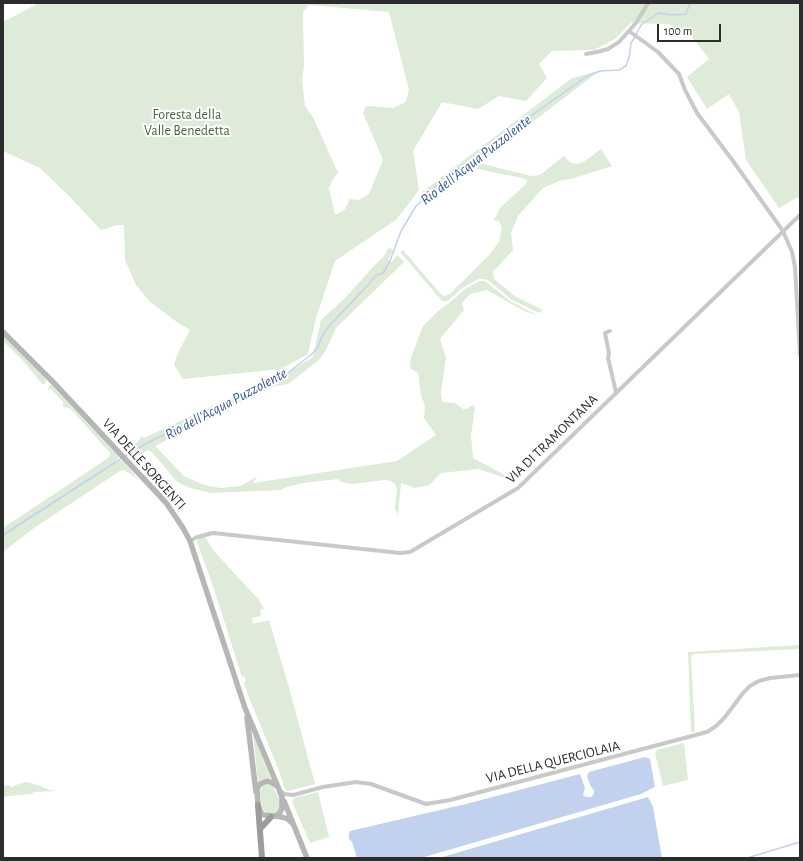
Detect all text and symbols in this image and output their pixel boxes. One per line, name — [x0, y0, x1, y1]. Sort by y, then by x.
scale bar — [659, 16, 723, 42]
text: 100 m — [664, 25, 692, 37]
park label: Foresta della Valle Benedetta — [144, 107, 230, 140]
water label: Rio dell'Acqua Puzzolente — [417, 111, 535, 209]
water label: Rio dell'Acqua Puzzolente — [162, 364, 290, 444]
street label: VIA DI TRAMONTANA — [503, 391, 601, 487]
street label: VIA DELLE SORGENTI — [99, 415, 189, 513]
street label: VIA DELLA QUERCIOLAIA — [484, 737, 622, 787]

